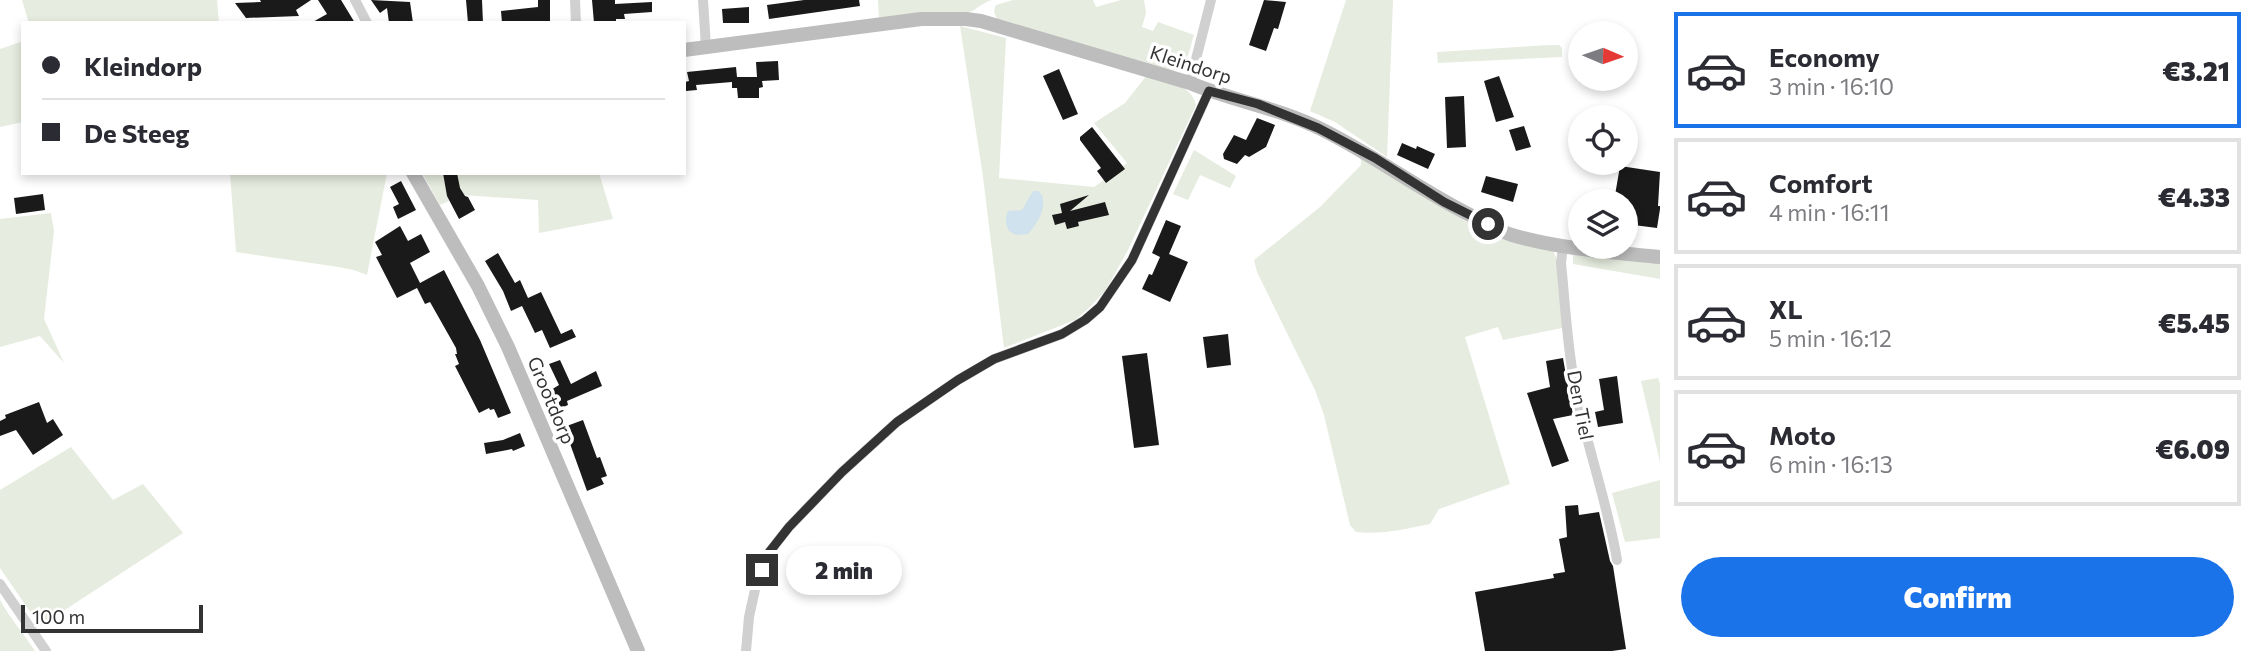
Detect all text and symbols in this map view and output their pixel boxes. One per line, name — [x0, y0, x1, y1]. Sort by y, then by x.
north arrow — [1568, 21, 1638, 91]
map controls — [1568, 21, 1638, 259]
icon: car — [1685, 39, 1748, 102]
street label: Kleindorp — [1147, 40, 1235, 88]
text: Economy — [1769, 41, 1880, 72]
text: Kleindorp — [84, 50, 202, 81]
text: €3.21 — [2162, 55, 2230, 86]
text: 3 min · 16:10 — [1769, 72, 1894, 100]
button: locate — [1568, 105, 1638, 175]
text: De Steeg — [84, 117, 190, 148]
icon: car — [1685, 165, 1748, 228]
text: Comfort — [1769, 167, 1872, 198]
text: €4.33 — [2158, 181, 2230, 212]
button: layers — [1568, 189, 1638, 259]
text: 4 min · 16:11 — [1769, 198, 1889, 226]
route start — [1472, 208, 1504, 240]
icon: car — [1685, 291, 1748, 354]
text: XL — [1769, 293, 1803, 324]
text: €5.45 — [2158, 307, 2230, 338]
text: 5 min · 16:12 — [1769, 324, 1892, 352]
street label: Grootdorp — [523, 353, 581, 447]
street label: Den Tiel — [1563, 368, 1599, 442]
icon: car — [1685, 417, 1748, 480]
text: Moto — [1769, 419, 1836, 450]
text: €6.09 — [2155, 433, 2230, 464]
text: 6 min · 16:13 — [1769, 450, 1893, 478]
callout: 2 min — [786, 546, 902, 594]
route end — [746, 554, 778, 586]
text: 2 min — [815, 556, 873, 584]
button: Confirm — [1681, 557, 2234, 637]
scale bar — [21, 602, 203, 634]
text: 100 m — [32, 605, 85, 628]

